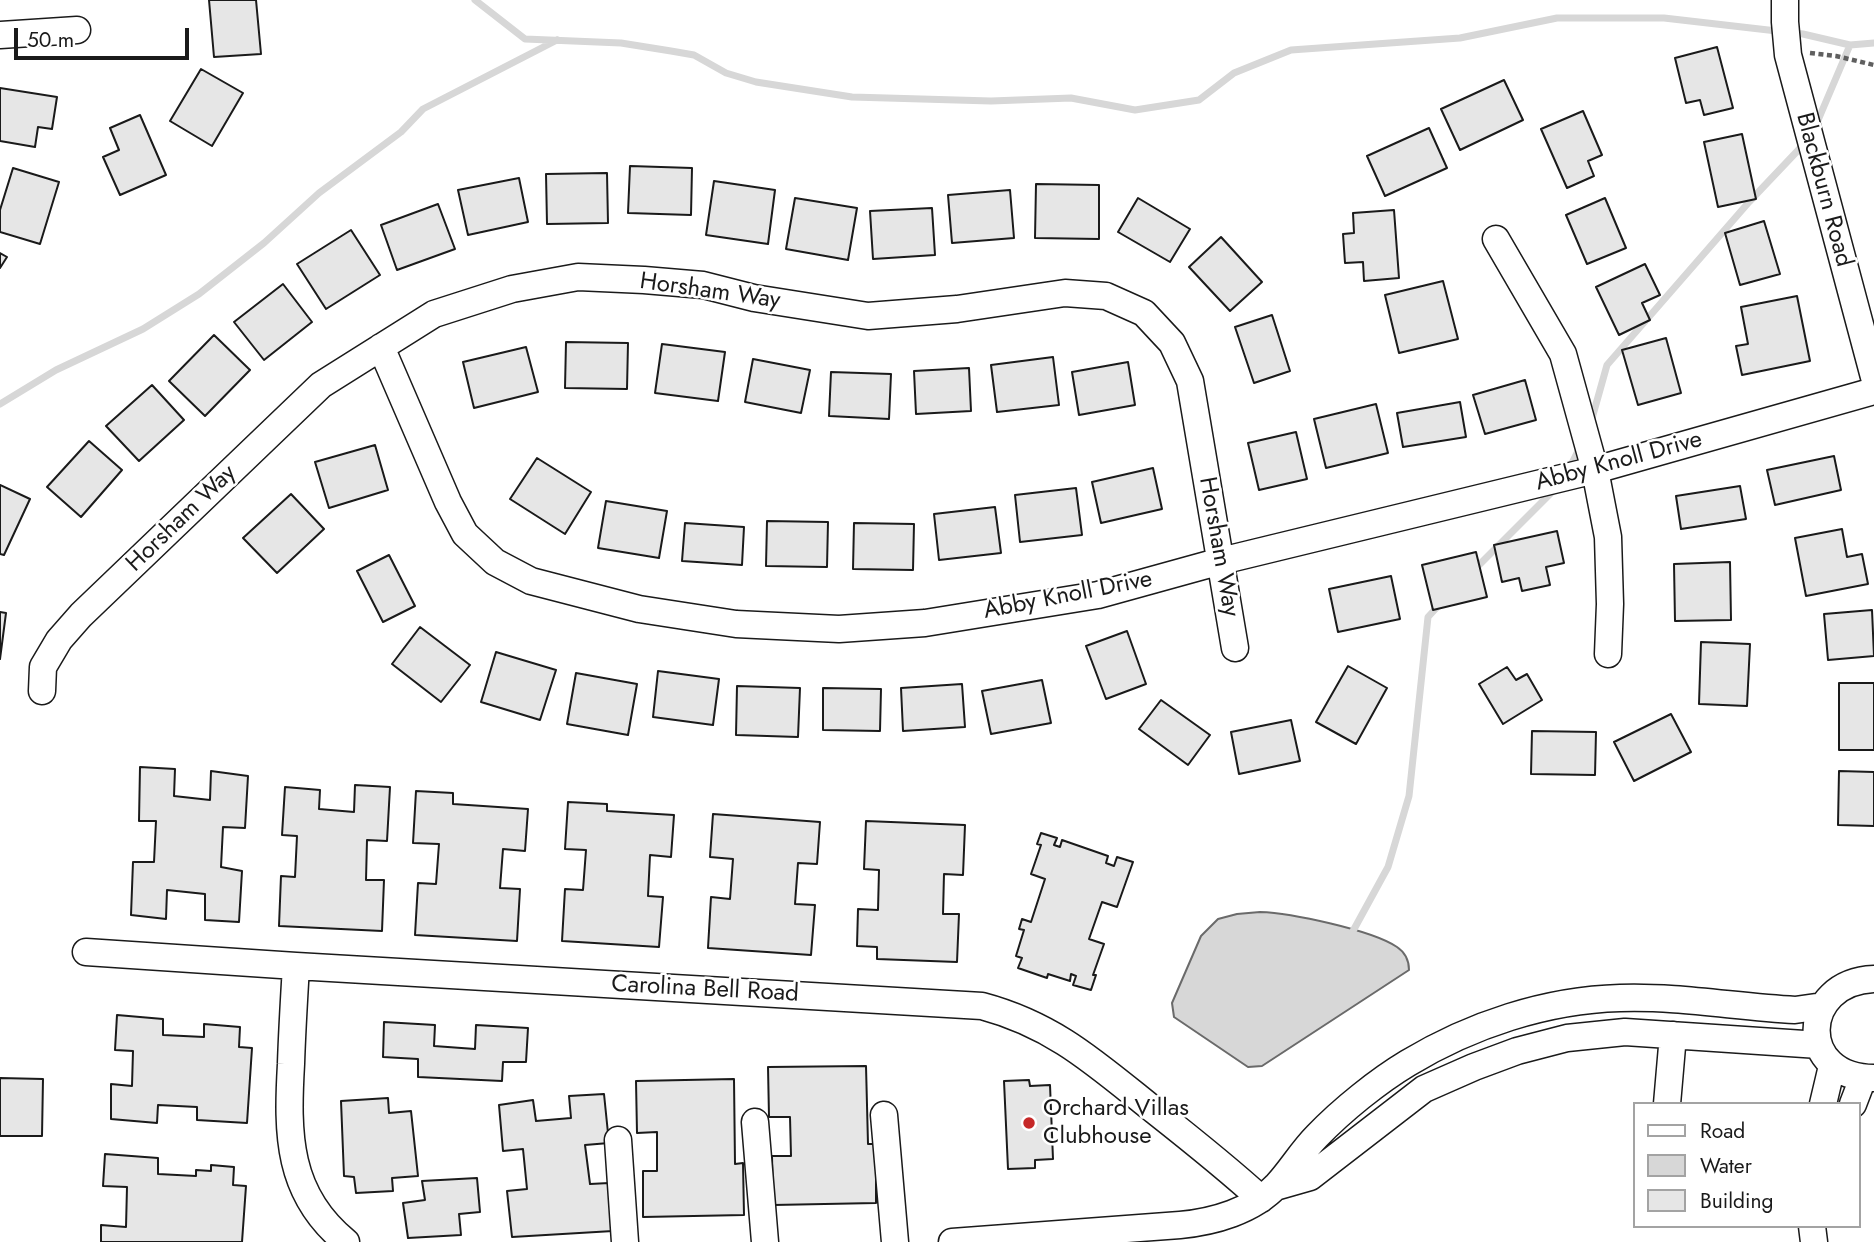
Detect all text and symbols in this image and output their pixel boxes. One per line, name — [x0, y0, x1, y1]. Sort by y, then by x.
scale bar — [18, 14, 192, 58]
text: 50 m — [27, 25, 74, 55]
street label: Blackburn Road — [1789, 110, 1857, 270]
street label: Horsham Way — [638, 268, 782, 316]
street label: Abby Knoll Drive — [1532, 426, 1706, 498]
street label: Horsham Way — [121, 459, 243, 579]
street label: Horsham Way — [1192, 475, 1244, 619]
street label: Abby Knoll Drive — [981, 566, 1155, 626]
street label: Carolina Bell Road — [610, 971, 800, 1009]
place label: Orchard Villas Clubhouse — [1043, 1095, 1189, 1151]
legend — [1632, 1102, 1860, 1228]
marker: Orchard Villas Clubhouse — [1021, 1115, 1037, 1131]
text: Road — [1700, 1116, 1745, 1146]
text: Water — [1700, 1151, 1752, 1181]
text: Building — [1700, 1186, 1773, 1216]

